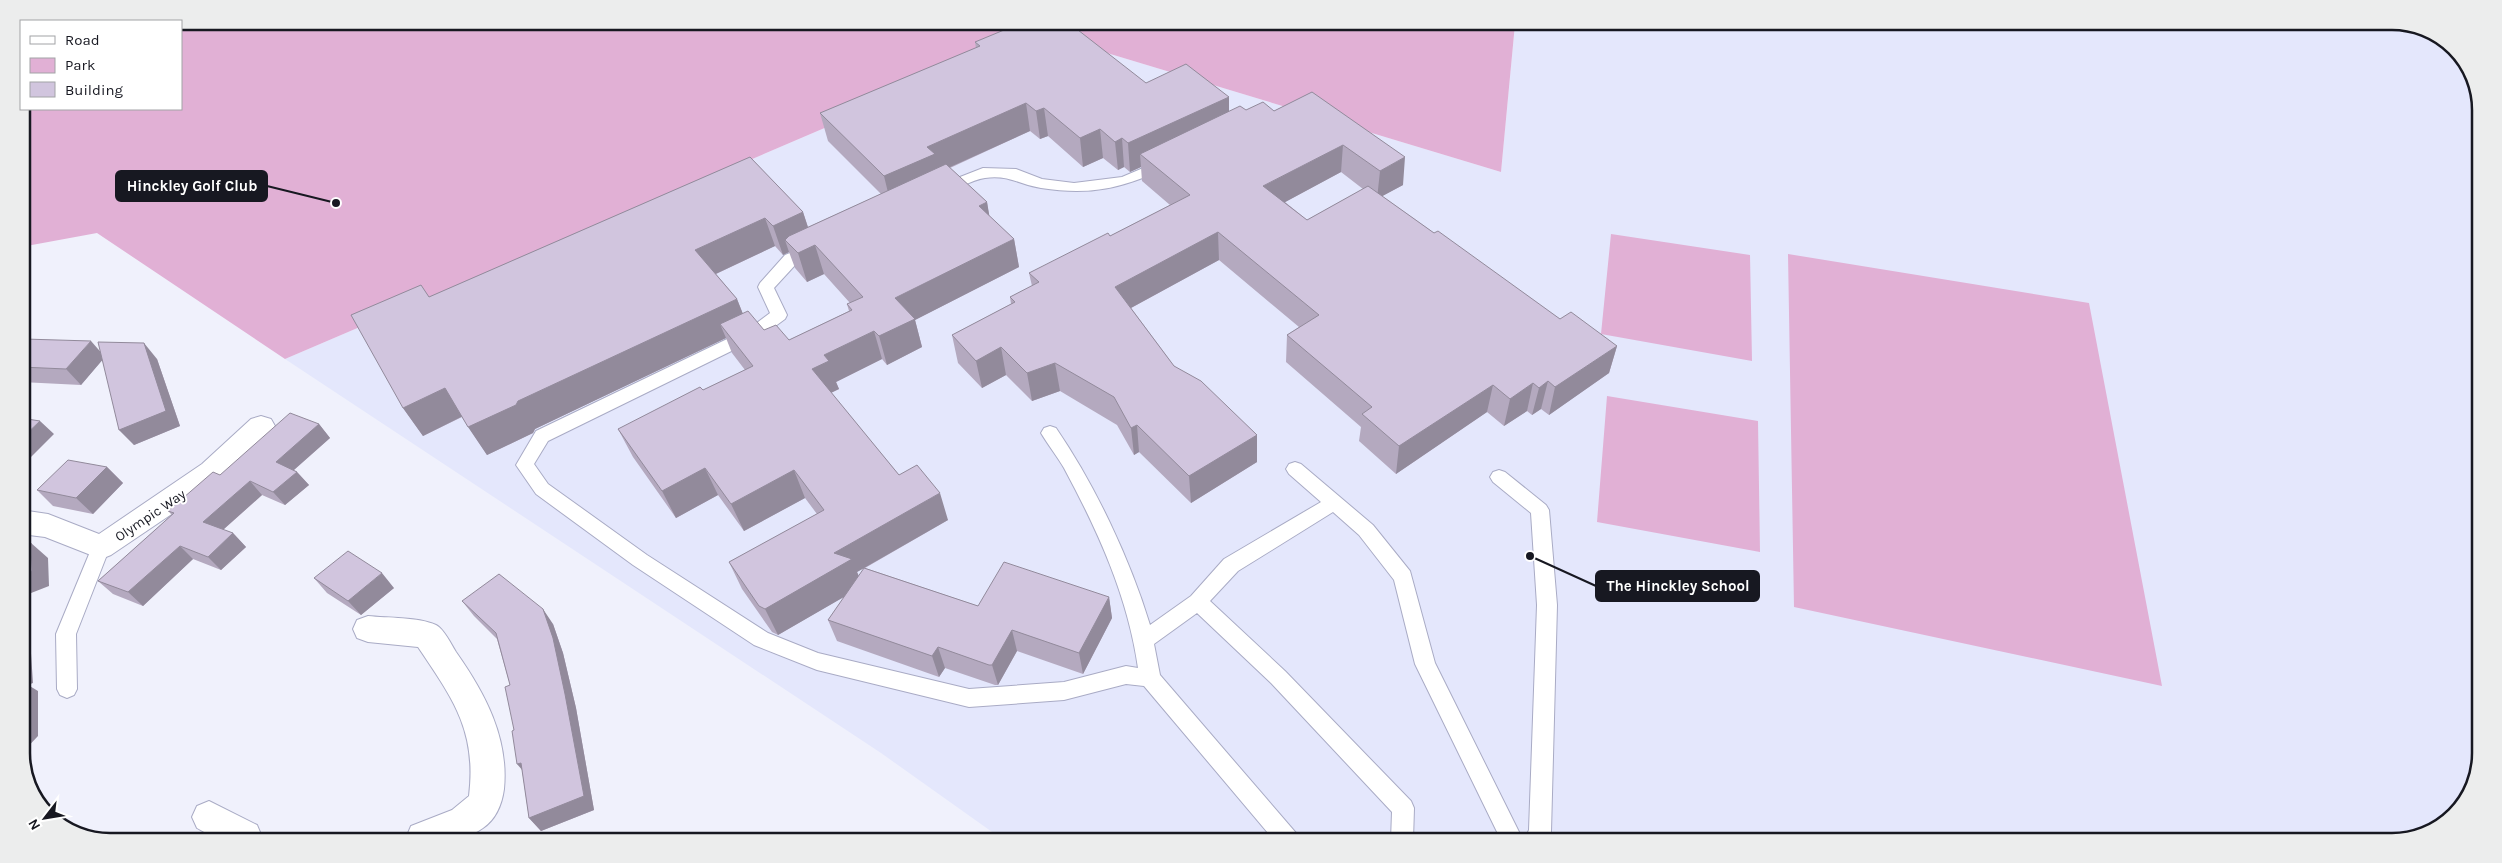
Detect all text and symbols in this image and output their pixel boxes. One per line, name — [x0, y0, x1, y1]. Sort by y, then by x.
legend — [20, 20, 182, 110]
text: Road — [65, 31, 100, 49]
text: Park — [65, 56, 95, 74]
text: Building — [65, 81, 123, 99]
callout: Hinckley Golf Club — [116, 171, 267, 201]
text: Hinckley Golf Club — [127, 177, 257, 195]
street label: Olympic Way — [112, 485, 189, 545]
callout: The Hinckley School — [1596, 571, 1759, 601]
text: The Hinckley School — [1607, 577, 1750, 595]
north arrow — [20, 793, 70, 843]
text: N — [24, 816, 44, 833]

